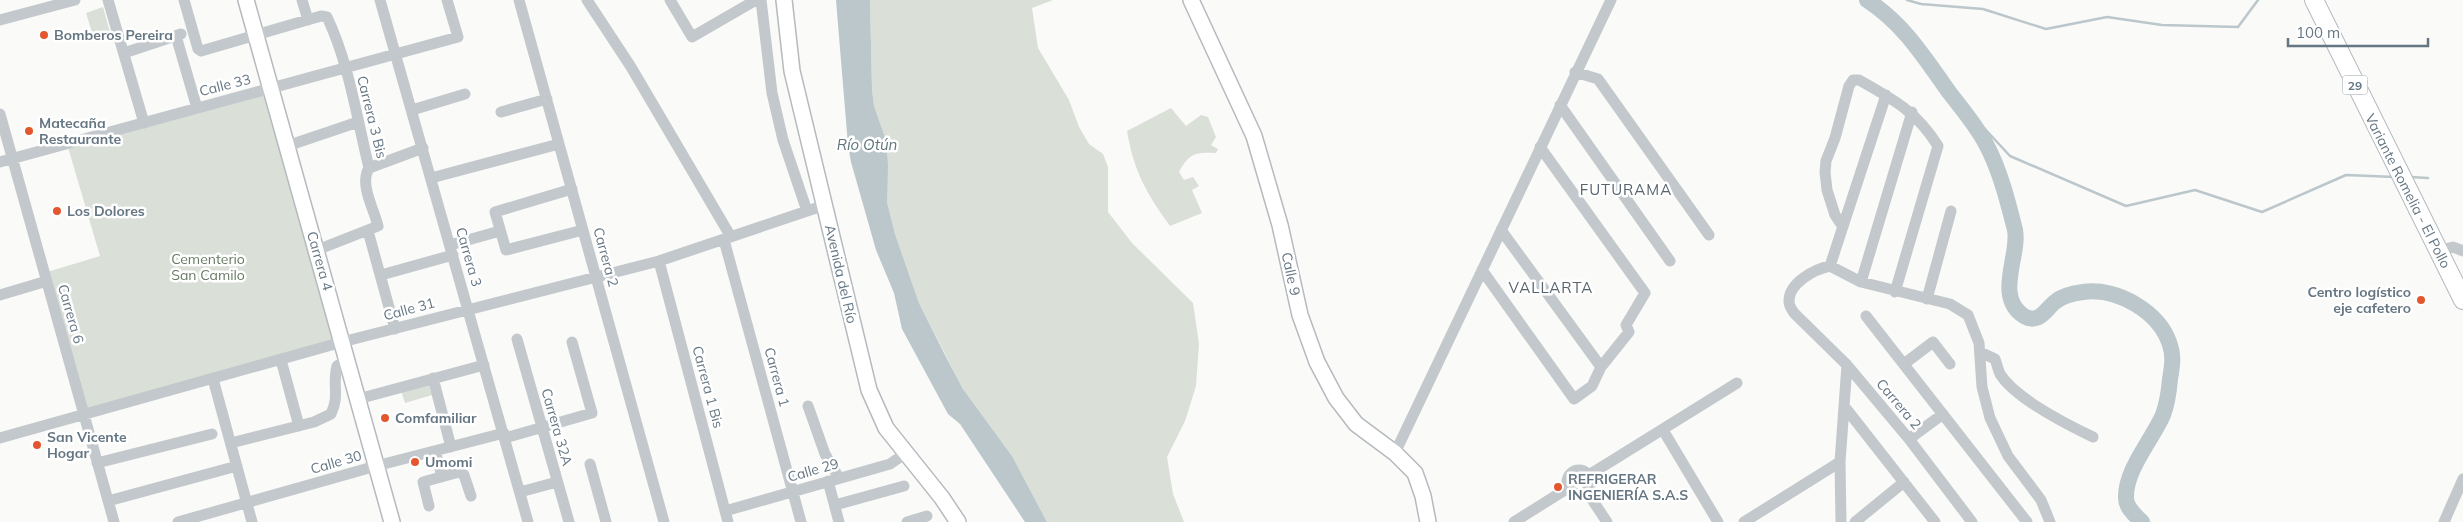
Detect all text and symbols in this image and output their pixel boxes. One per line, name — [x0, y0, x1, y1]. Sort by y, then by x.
scale bar — [2288, 15, 2428, 47]
text: 100 m — [2296, 23, 2340, 42]
place label: Bomberos Pereira — [54, 26, 173, 44]
marker: Bomberos Pereira — [38, 29, 50, 41]
street label: Calle 33 — [197, 70, 253, 100]
street label: Carrera 3 Bis — [353, 74, 391, 160]
road number: 29 — [2342, 76, 2368, 94]
street label: Variante Romelia - El Pollo — [2361, 111, 2455, 271]
place label: Matecaña Restaurante — [39, 114, 121, 148]
marker: Matecaña Restaurante — [23, 125, 35, 137]
water label: Río Otún — [837, 135, 898, 154]
district label: FUTURAMA — [1580, 180, 1672, 199]
place label: Los Dolores — [67, 202, 145, 220]
marker: Los Dolores — [51, 205, 63, 217]
street label: Avenida del Río — [821, 223, 861, 325]
street label: Carrera 3 — [452, 225, 486, 289]
street label: Carrera 2 — [589, 225, 623, 289]
street label: Carrera 4 — [303, 229, 337, 293]
park label: Cementerio San Camilo — [171, 250, 245, 284]
street label: Calle 9 — [1278, 251, 1304, 297]
district label: VALLARTA — [1509, 278, 1593, 297]
street label: Carrera 6 — [54, 282, 88, 346]
place label: Centro logístico eje cafetero — [2308, 283, 2411, 317]
street label: Calle 31 — [381, 294, 437, 324]
marker: Centro logístico eje cafetero — [2415, 294, 2427, 306]
street label: Carrera 1 Bis — [688, 344, 728, 430]
street label: Carrera 1 — [760, 345, 794, 409]
street label: Carrera 2 — [1873, 375, 1925, 433]
street label: Carrera 32A — [537, 386, 577, 468]
place label: Comfamiliar — [395, 409, 477, 427]
marker: Comfamiliar — [379, 412, 391, 424]
place label: San Vicente Hogar — [47, 428, 127, 462]
marker: San Vicente Hogar — [31, 439, 43, 451]
street label: Calle 30 — [308, 446, 364, 478]
place label: Umomi — [425, 453, 472, 471]
street label: Calle 29 — [785, 454, 841, 486]
marker: Umomi — [409, 456, 421, 468]
place label: REFRIGERAR INGENIERÍA S.A.S — [1568, 470, 1688, 504]
marker: REFRIGERAR INGENIERÍA S.A.S — [1552, 481, 1564, 493]

